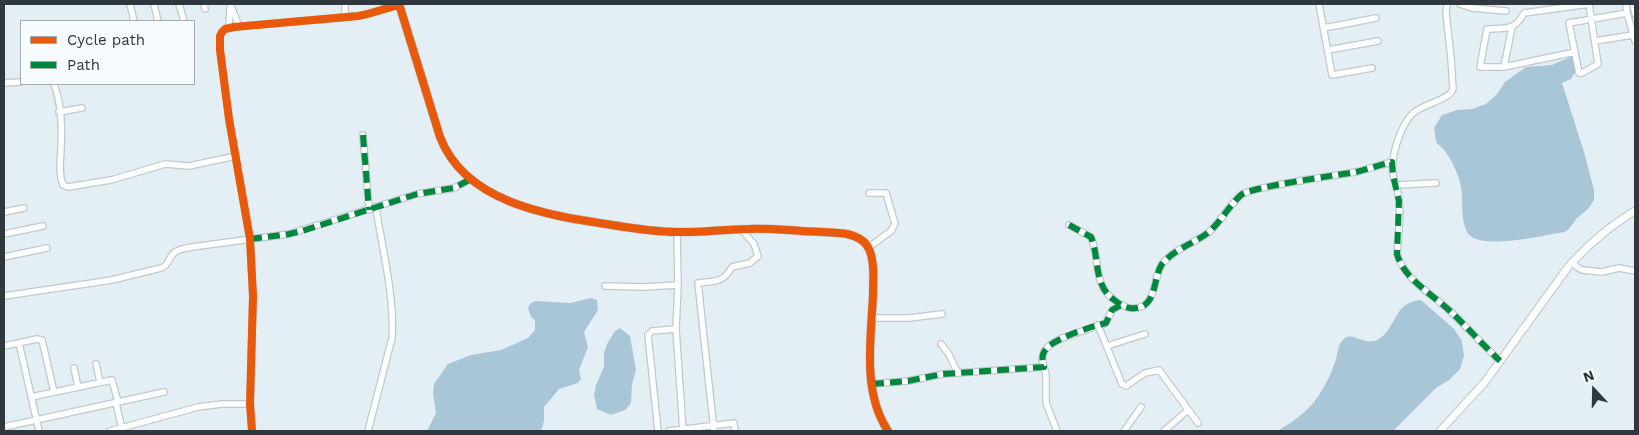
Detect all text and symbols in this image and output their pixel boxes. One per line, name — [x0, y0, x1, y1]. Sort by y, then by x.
legend — [20, 20, 195, 85]
text: Cycle path — [67, 31, 145, 49]
text: Path — [67, 56, 100, 74]
north arrow — [1569, 365, 1619, 415]
text: N — [1581, 367, 1596, 385]

